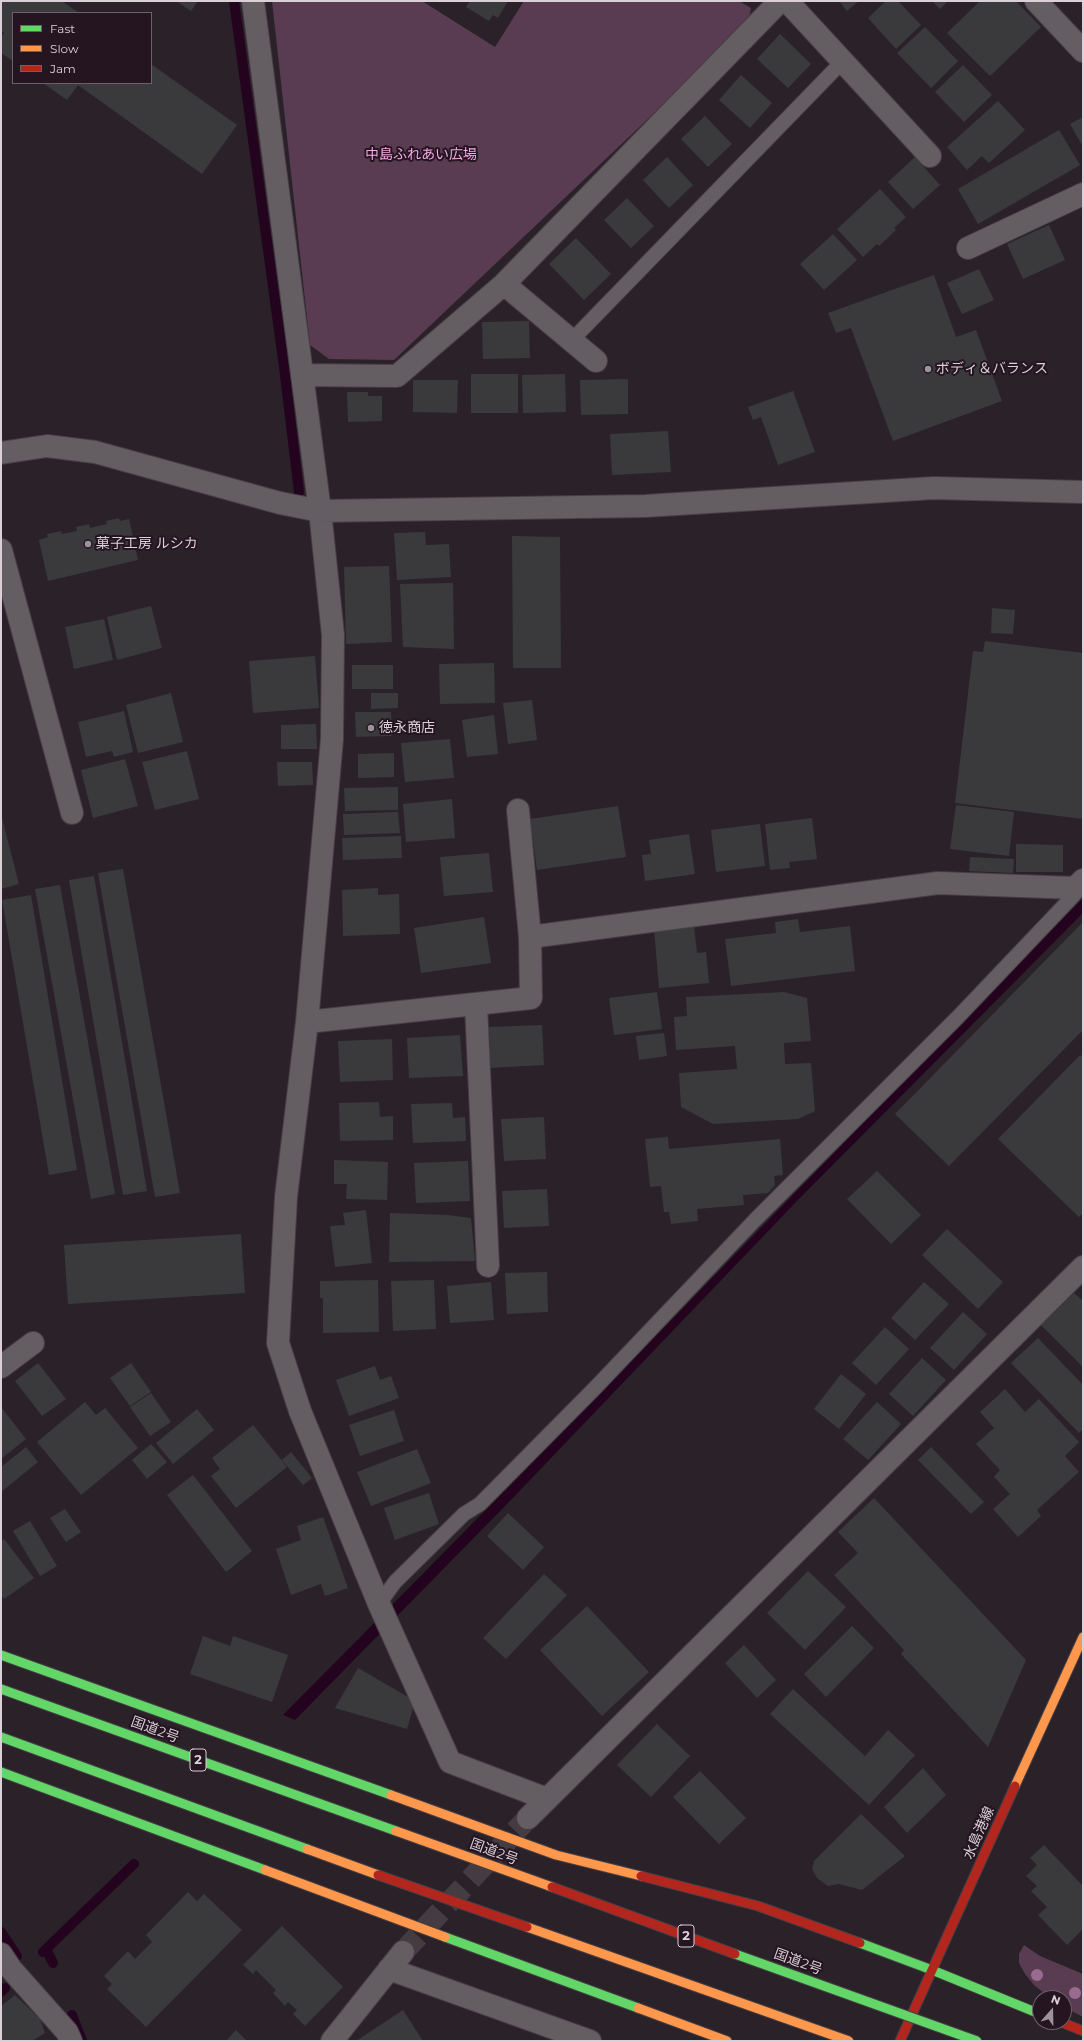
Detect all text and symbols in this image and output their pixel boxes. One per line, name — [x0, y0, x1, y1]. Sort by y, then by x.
legend — [12, 12, 152, 84]
text: Fast — [50, 21, 75, 36]
text: Slow — [50, 41, 79, 56]
text: Jam — [50, 61, 76, 76]
park label: 中島ふれあい広場 — [365, 147, 477, 163]
place label: ボディ＆バランス — [936, 361, 1048, 377]
marker: ボディ＆バランス — [923, 364, 933, 374]
place label: 菓子工房 ルシカ — [96, 536, 198, 552]
marker: 菓子工房 ルシカ — [83, 539, 93, 549]
place label: 徳永商店 — [379, 720, 435, 736]
marker: 徳永商店 — [366, 723, 376, 733]
street label: 国道2号 — [129, 1714, 181, 1746]
road number: 2 — [190, 1749, 206, 1771]
street label: 水島港線 — [960, 1804, 998, 1862]
street label: 国道2号 — [468, 1836, 520, 1868]
road number: 2 — [678, 1925, 694, 1947]
street label: 国道2号 — [772, 1946, 824, 1978]
north arrow — [1032, 1990, 1072, 2030]
text: N — [1049, 1992, 1062, 2008]

